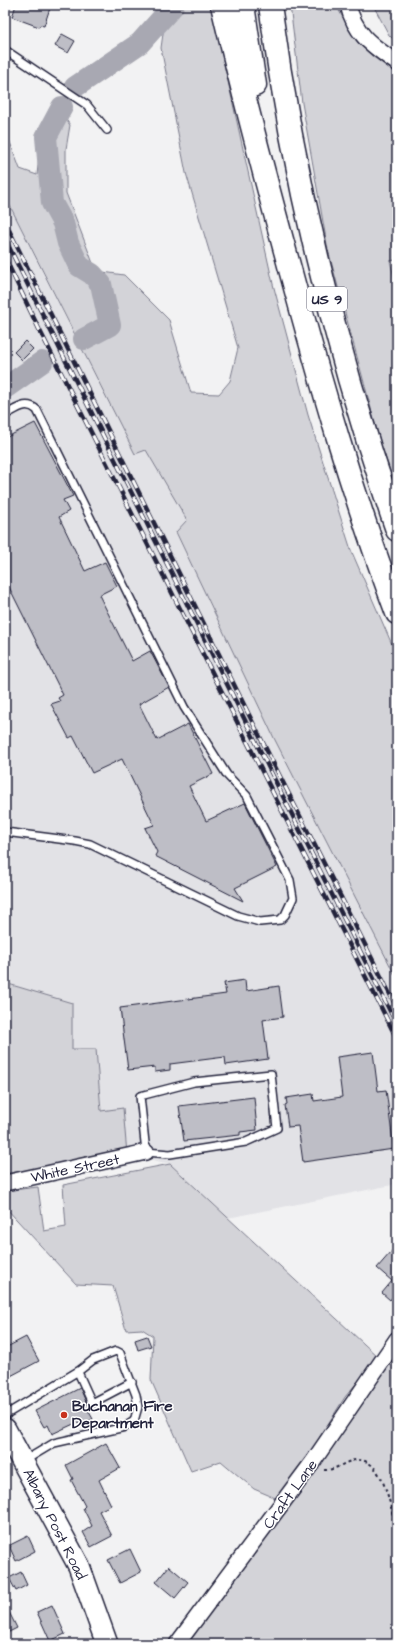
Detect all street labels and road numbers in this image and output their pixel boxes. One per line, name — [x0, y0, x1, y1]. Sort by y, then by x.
road number: US 9 — [307, 287, 347, 311]
street label: White Street — [29, 1149, 121, 1188]
street label: Craft Lane — [258, 1455, 323, 1533]
street label: Albany Post Road — [17, 1465, 92, 1584]

